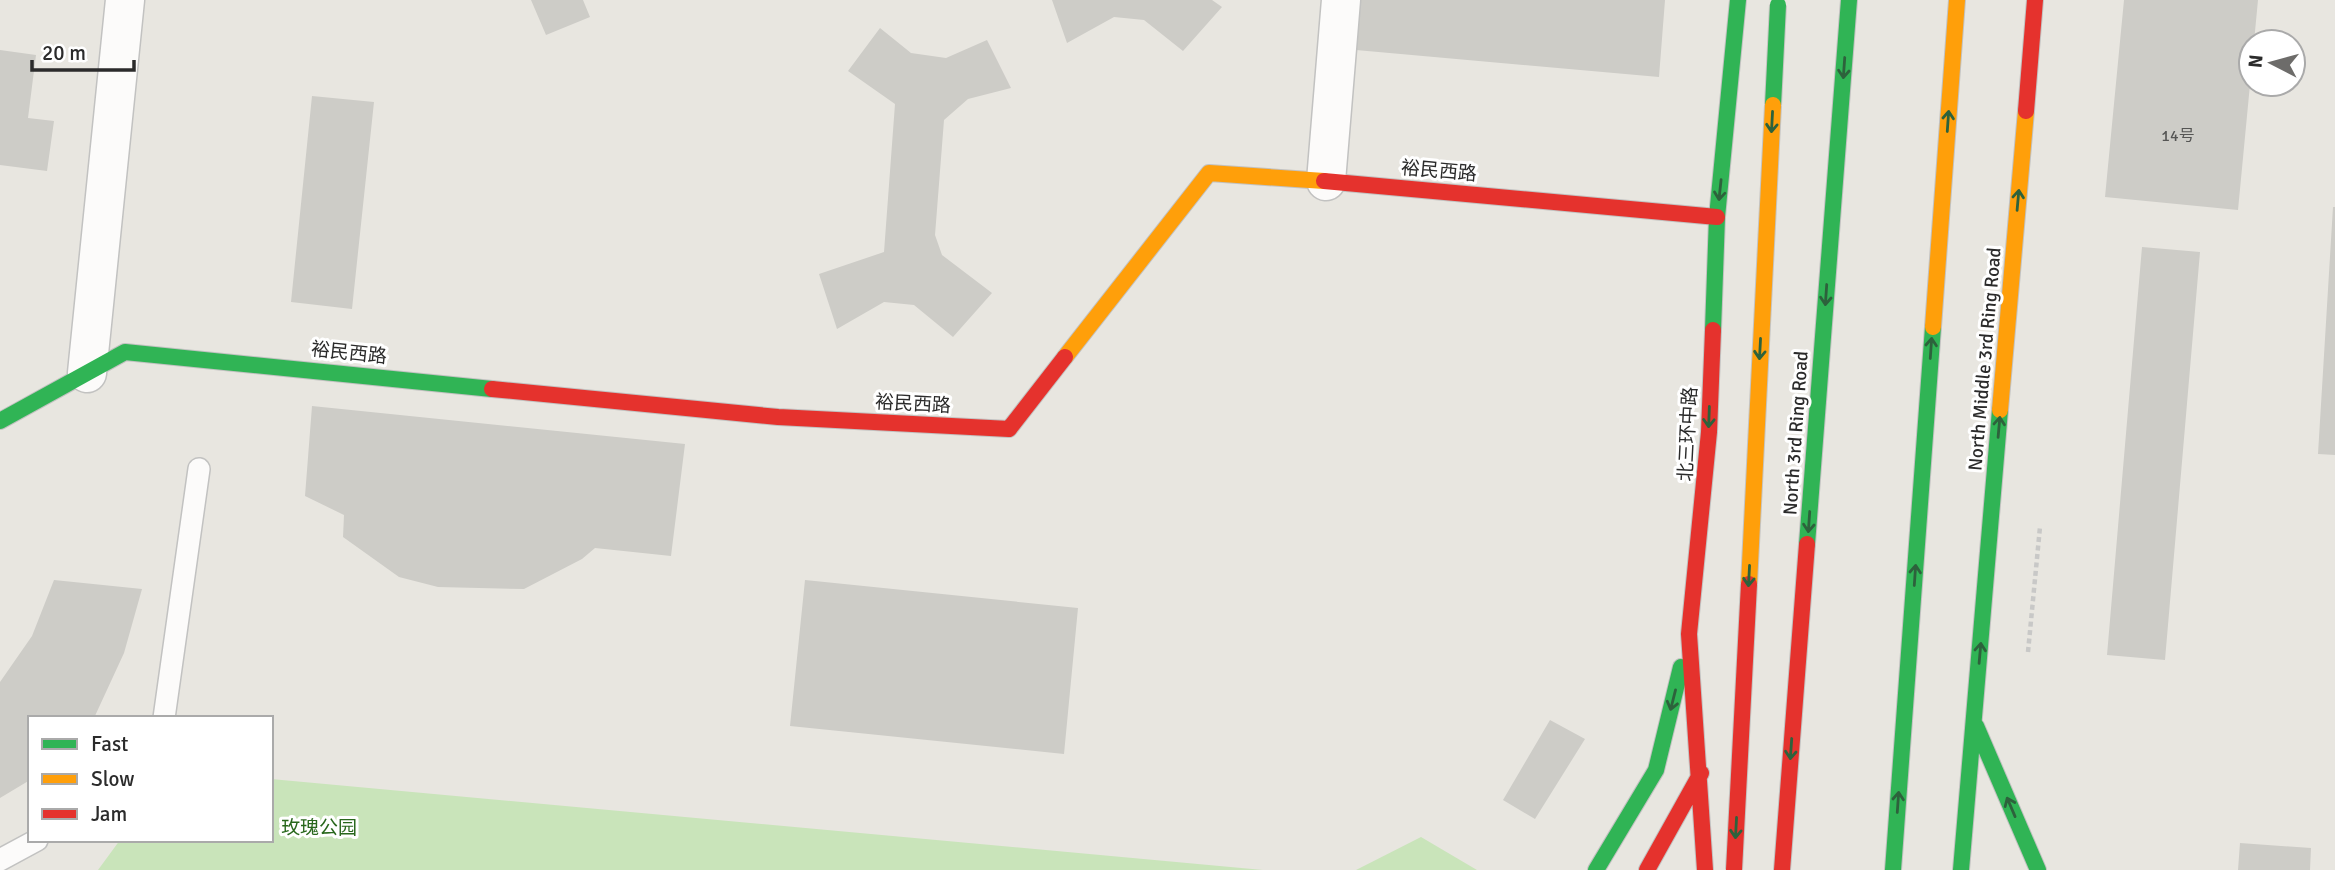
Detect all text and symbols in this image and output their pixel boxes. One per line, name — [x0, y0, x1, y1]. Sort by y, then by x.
scale bar — [32, 28, 133, 72]
north arrow — [2237, 28, 2307, 98]
text: 20 m — [42, 40, 86, 66]
text: N — [2243, 54, 2269, 69]
one-way arrow — [1837, 56, 1850, 79]
one-way arrow — [1765, 110, 1778, 133]
one-way arrow — [1942, 111, 1955, 133]
house number: 14号 — [2161, 126, 2195, 146]
street label: 裕民西路 — [1400, 156, 1478, 186]
one-way arrow — [1713, 178, 1726, 201]
one-way arrow — [2012, 189, 2025, 212]
street label: North Middle 3rd Ring Road — [1963, 246, 2007, 472]
one-way arrow — [1819, 283, 1832, 306]
street label: 裕民西路 — [310, 337, 388, 369]
one-way arrow — [1754, 337, 1767, 360]
one-way arrow — [1925, 337, 1938, 360]
street label: North 3rd Ring Road — [1778, 350, 1814, 516]
street label: 北三环中路 — [1674, 386, 1702, 482]
street label: 裕民西路 — [874, 390, 952, 418]
one-way arrow — [1703, 405, 1716, 428]
one-way arrow — [1993, 416, 2006, 438]
one-way arrow — [1802, 510, 1815, 533]
one-way arrow — [1909, 564, 1922, 587]
one-way arrow — [1742, 565, 1755, 588]
one-way arrow — [1973, 642, 1986, 665]
one-way arrow — [1666, 689, 1679, 711]
legend — [28, 716, 273, 842]
text: Fast — [91, 731, 128, 757]
one-way arrow — [1785, 737, 1798, 760]
text: Slow — [91, 766, 135, 792]
one-way arrow — [1892, 791, 1905, 814]
one-way arrow — [2004, 797, 2017, 819]
text: Jam — [91, 801, 127, 827]
park label: 玫瑰公园 — [281, 816, 357, 840]
one-way arrow — [1730, 816, 1743, 839]

